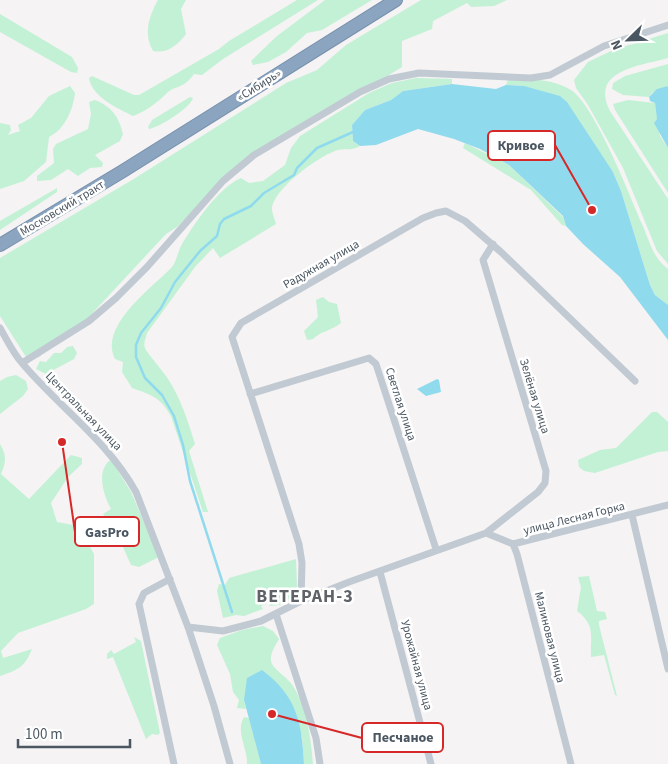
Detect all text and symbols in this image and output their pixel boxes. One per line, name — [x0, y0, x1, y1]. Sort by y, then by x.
north arrow — [603, 15, 653, 65]
text: N — [606, 36, 628, 53]
street label: «Сибирь» — [234, 65, 285, 106]
callout: Кривое — [488, 131, 555, 160]
text: Кривое — [497, 136, 545, 156]
street label: Московский тракт — [17, 176, 108, 240]
street label: Радужная улица — [280, 236, 362, 293]
street label: Зелёная улица — [515, 356, 554, 436]
street label: Светлая улица — [381, 365, 420, 443]
street label: Центральная улица — [42, 368, 126, 455]
street label: улица Лесная Горка — [522, 498, 627, 539]
callout: GasPro — [75, 517, 139, 546]
text: GasPro — [85, 523, 129, 543]
district label: ВЕТЕРАН-3 — [256, 584, 354, 609]
street label: Малиновая улица — [530, 590, 569, 684]
street label: Урожайная улица — [396, 618, 437, 712]
scale bar — [18, 716, 130, 748]
callout: Песчаное — [362, 723, 443, 752]
text: 100 m — [25, 724, 63, 745]
text: Песчаное — [372, 728, 434, 748]

